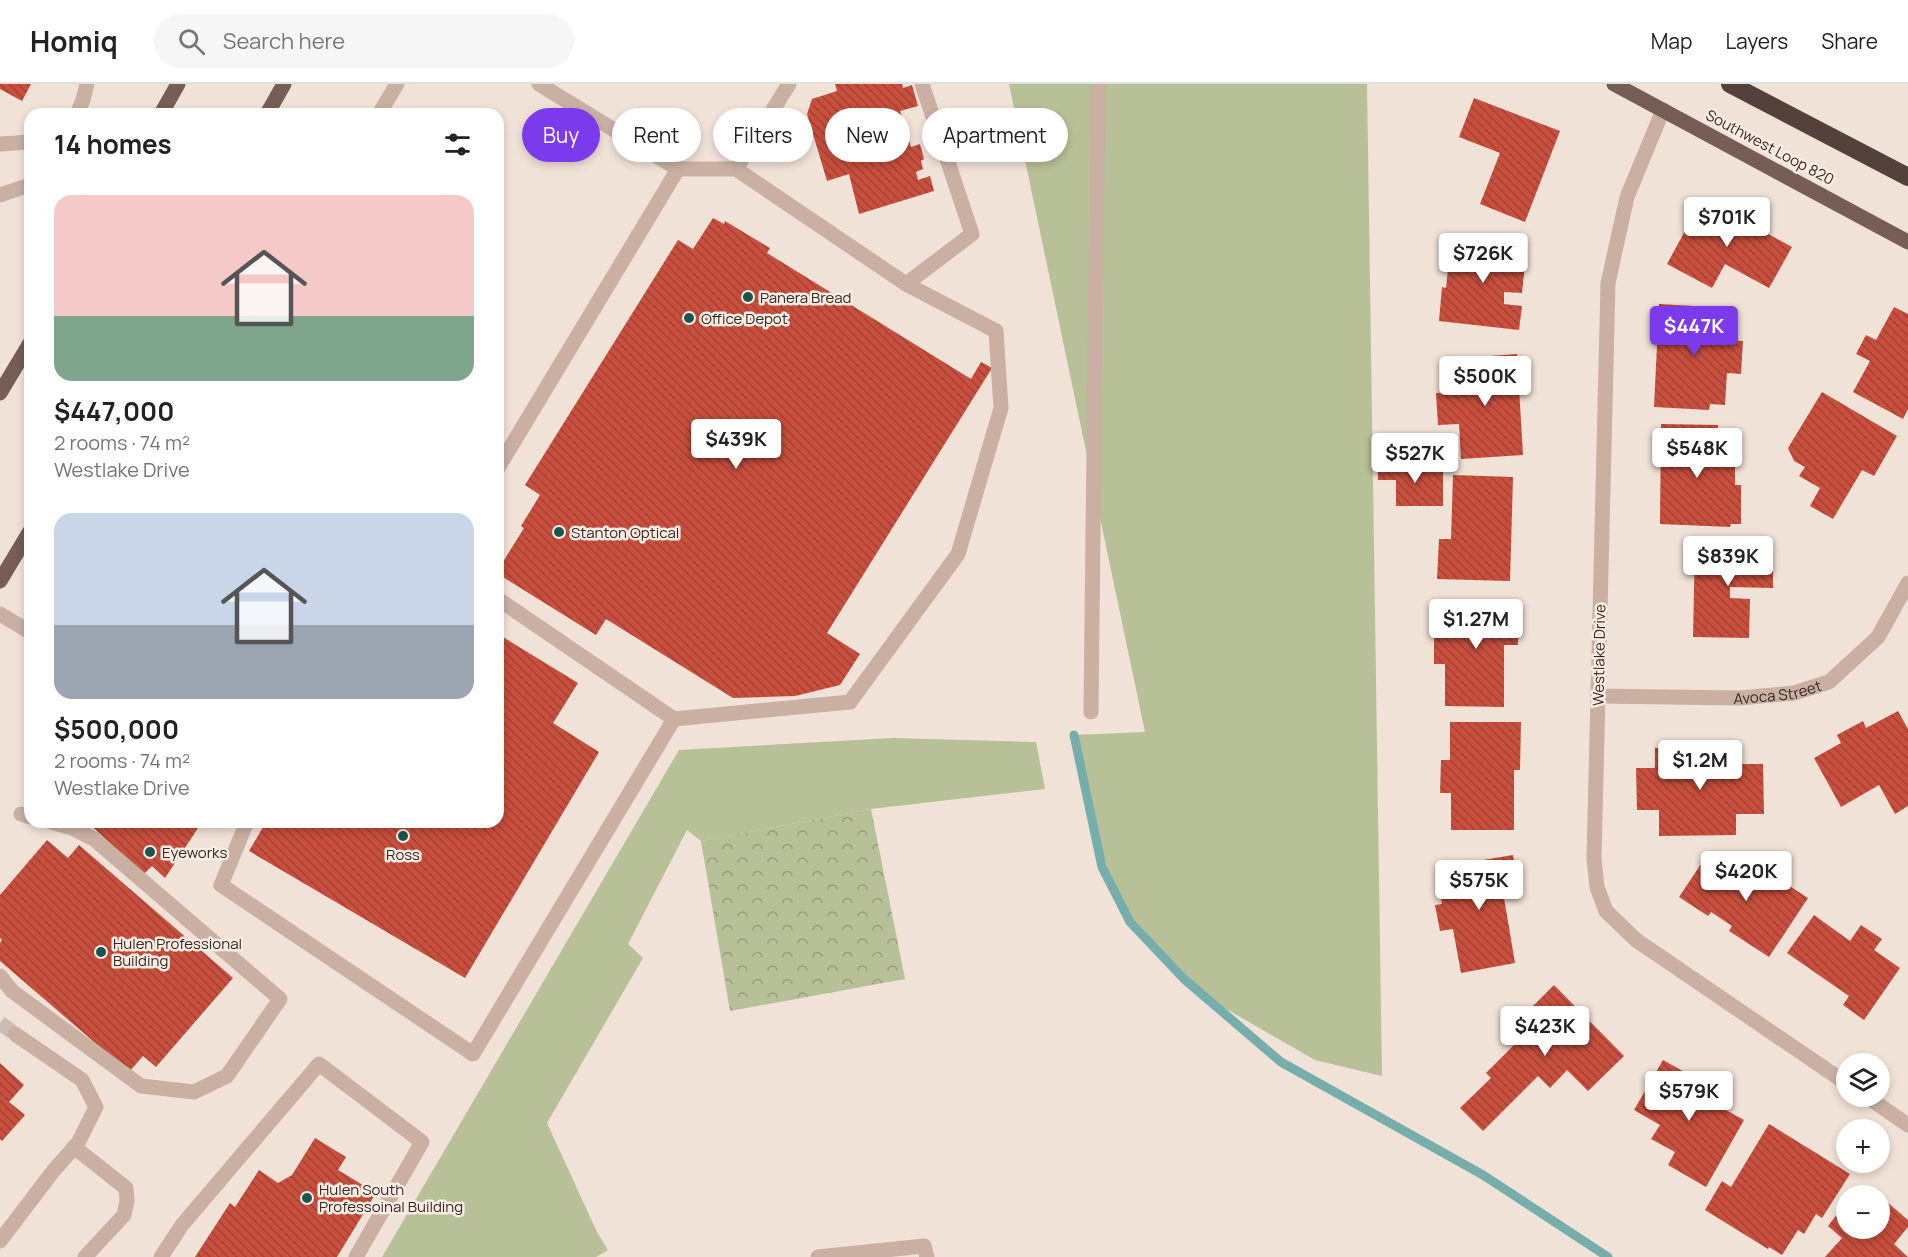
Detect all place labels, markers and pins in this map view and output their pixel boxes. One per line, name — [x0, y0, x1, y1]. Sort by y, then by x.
pin: $701K — [1685, 197, 1769, 248]
pin: $726K — [1441, 233, 1525, 284]
place label: Panera Bread — [760, 287, 851, 308]
marker: Panera Bread — [741, 290, 755, 304]
pin: $447K — [1652, 306, 1736, 357]
place label: Office Depot — [701, 308, 788, 329]
marker: Office Depot — [682, 311, 696, 325]
pin: $500K — [1443, 356, 1527, 407]
pin: $439K — [694, 419, 778, 470]
pin: $548K — [1655, 428, 1739, 479]
pin: $527K — [1373, 433, 1457, 484]
place label: Stanton Optical — [571, 522, 679, 543]
marker: Stanton Optical — [552, 525, 566, 539]
pin: $839K — [1686, 536, 1770, 587]
pin: $1.27M — [1427, 599, 1525, 650]
pin: $1.2M — [1658, 740, 1742, 791]
marker: Ross — [396, 829, 410, 843]
place label: Eyeworks — [162, 842, 227, 863]
place label: Ross — [386, 844, 420, 865]
marker: Eyeworks — [143, 845, 157, 859]
pin: $420K — [1704, 851, 1788, 902]
pin: $575K — [1437, 860, 1521, 911]
place label: Hulen Professional Building — [113, 933, 242, 971]
marker: Hulen Professional Building — [94, 945, 108, 959]
pin: $423K — [1503, 1006, 1587, 1057]
pin: $579K — [1647, 1071, 1731, 1122]
place label: Hulen South Professoinal Building — [319, 1179, 463, 1217]
marker: Hulen South Professoinal Building — [300, 1191, 314, 1205]

